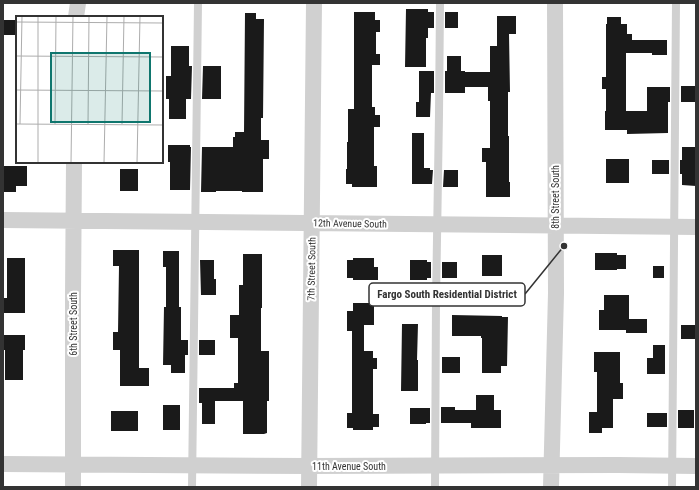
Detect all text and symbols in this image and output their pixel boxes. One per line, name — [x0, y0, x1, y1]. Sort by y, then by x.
inset map — [16, 16, 163, 163]
street label: 8th Street South — [550, 165, 561, 229]
street label: 12th Avenue South — [313, 217, 387, 230]
street label: 7th Street South — [305, 237, 318, 301]
callout: Fargo South Residential District — [369, 283, 525, 306]
text: Fargo South Residential District — [377, 288, 517, 301]
street label: 6th Street South — [68, 292, 79, 356]
street label: 11th Avenue South — [312, 461, 386, 472]

